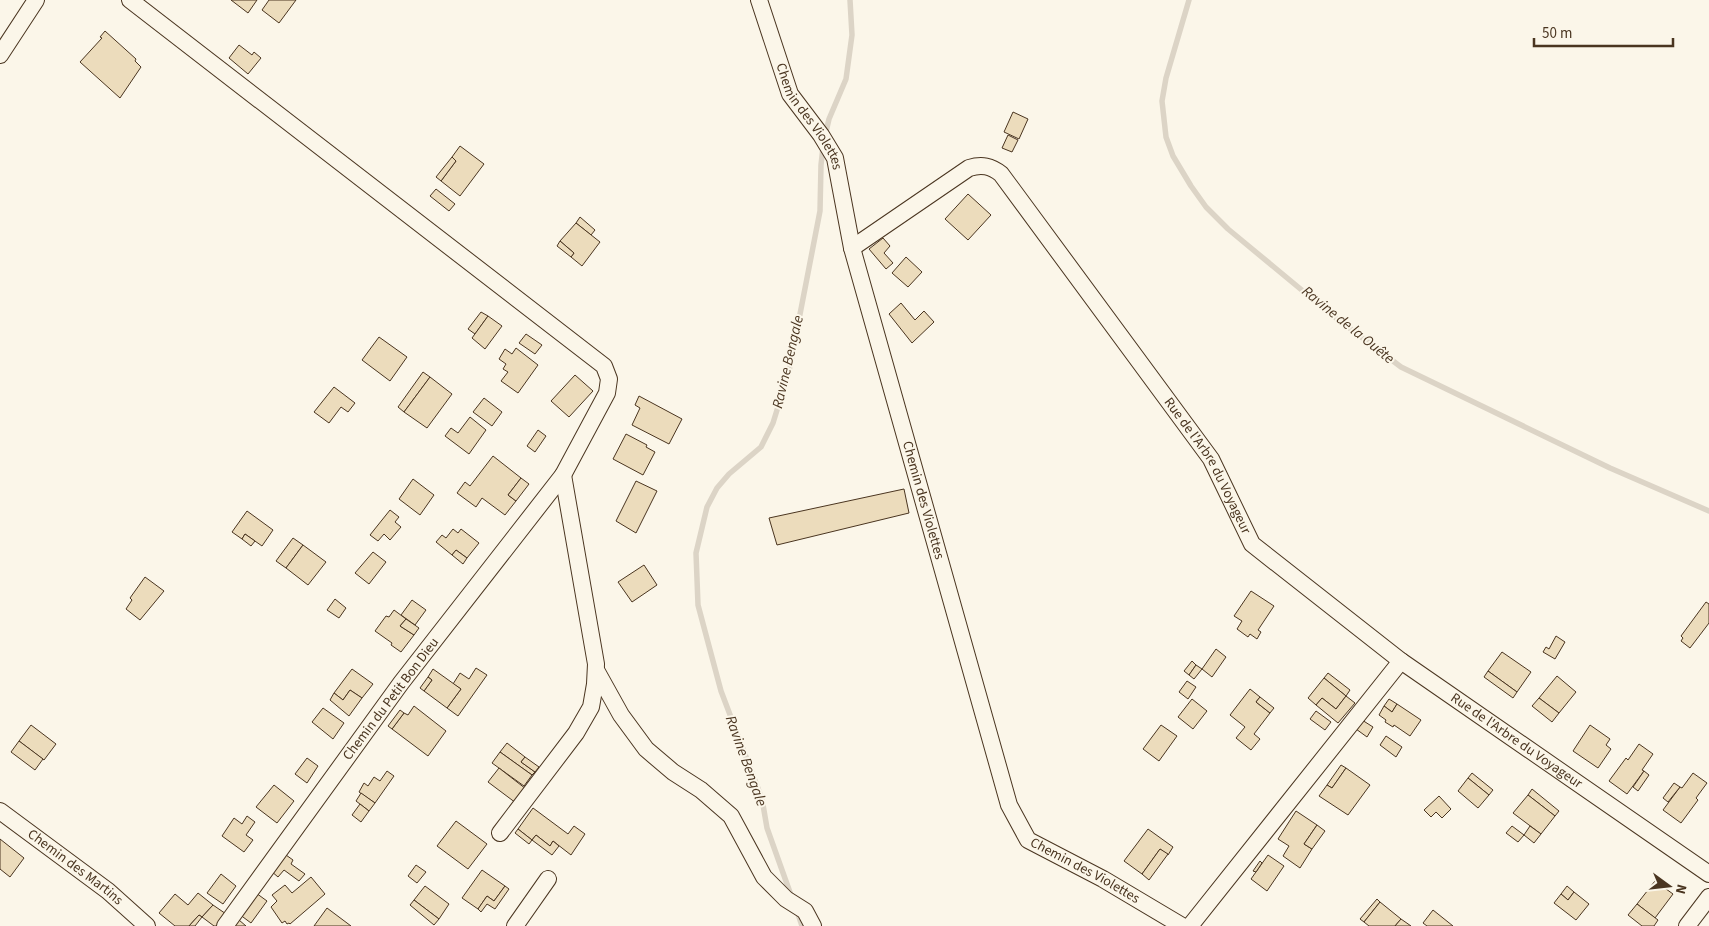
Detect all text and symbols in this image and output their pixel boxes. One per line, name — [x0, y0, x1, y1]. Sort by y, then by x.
scale bar — [1534, 15, 1673, 47]
text: 50 m — [1542, 23, 1572, 44]
street label: Chemin des Violettes — [770, 60, 847, 171]
water label: Ravine de la Ouête — [1297, 281, 1399, 369]
water label: Ravine Bengale — [767, 313, 809, 411]
street label: Rue de l'Arbre du Voyageur — [1159, 393, 1256, 538]
street label: Chemin des Violettes — [897, 439, 949, 562]
street label: Chemin du Petit Bon Dieu — [338, 633, 444, 765]
street label: Rue de l'Arbre du Voyageur — [1446, 688, 1587, 794]
water label: Ravine Bengale — [720, 713, 772, 809]
street label: Chemin des Martins — [23, 825, 128, 910]
street label: Chemin des Violettes — [1027, 833, 1144, 909]
north arrow — [1644, 861, 1694, 911]
text: N — [1670, 882, 1691, 896]

